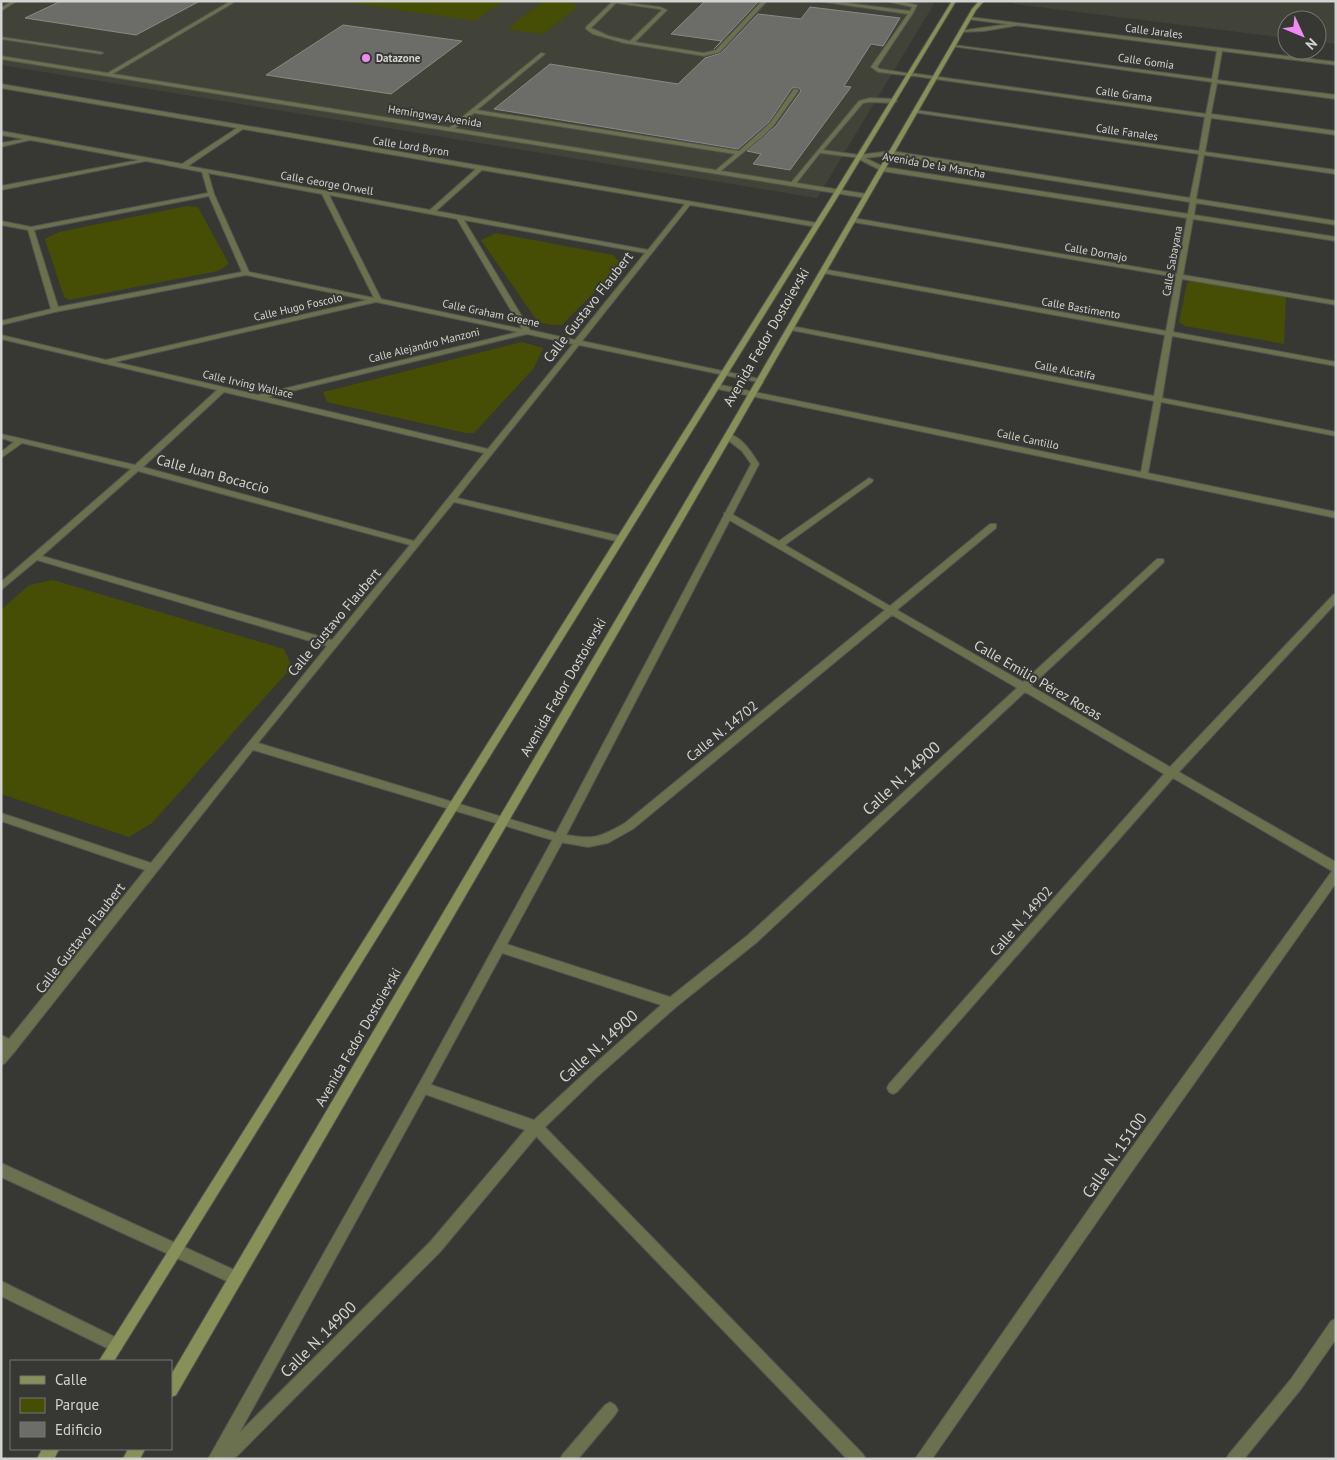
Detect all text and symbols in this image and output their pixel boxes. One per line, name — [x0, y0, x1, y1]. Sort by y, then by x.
north arrow — [1277, 10, 1327, 60]
street label: Calle Jarales — [1124, 21, 1184, 42]
text: N — [1302, 34, 1321, 54]
street label: Calle Gomia — [1117, 50, 1175, 72]
place label: Datazone — [376, 51, 421, 65]
marker: Datazone — [360, 52, 372, 64]
street label: Calle Grama — [1095, 83, 1153, 105]
street label: Hemingway Avenida — [387, 102, 483, 130]
street label: Calle Fanales — [1095, 121, 1159, 143]
street label: Calle Lord Byron — [372, 133, 450, 159]
street label: Avenida De la Mancha — [882, 149, 986, 181]
street label: Calle George Orwell — [279, 168, 375, 198]
street label: Calle Sabayana — [1159, 225, 1185, 297]
street label: Calle Dornajo — [1063, 240, 1129, 264]
street label: Calle Gustavo Flaubert — [539, 248, 637, 366]
street label: Avenida Fedor Dostoievski — [719, 264, 813, 410]
street label: Calle Hugo Foscolo — [252, 290, 344, 324]
street label: Calle Bastimento — [1041, 294, 1122, 322]
street label: Calle Graham Greene — [441, 296, 541, 330]
street label: Calle Alejandro Manzoni — [367, 324, 481, 366]
street label: Calle Alcatifa — [1033, 357, 1097, 383]
street label: Calle Irving Wallace — [201, 367, 295, 401]
street label: Calle Cantillo — [996, 426, 1060, 452]
street label: Calle Juan Bocaccio — [155, 450, 271, 498]
street label: Calle Gustavo Flaubert — [283, 564, 385, 680]
street label: Avenida Fedor Dostoievski — [516, 614, 610, 760]
street label: Calle Emilio Pérez Rosas — [971, 636, 1105, 724]
street label: Calle N. 14702 — [683, 697, 761, 765]
street label: Calle N. 14900 — [858, 737, 944, 819]
street label: Calle Gustavo Flaubert — [31, 879, 129, 997]
street label: Calle N. 14902 — [986, 882, 1056, 960]
street label: Avenida Fedor Dostoievski — [311, 964, 405, 1110]
street label: Calle N. 14900 — [554, 1005, 642, 1087]
street label: Calle N. 15100 — [1077, 1108, 1151, 1201]
street label: Calle N. 14900 — [276, 1297, 360, 1381]
legend — [10, 1360, 172, 1450]
text: Calle — [55, 1370, 87, 1389]
text: Parque — [55, 1395, 99, 1414]
text: Edificio — [55, 1420, 102, 1439]

